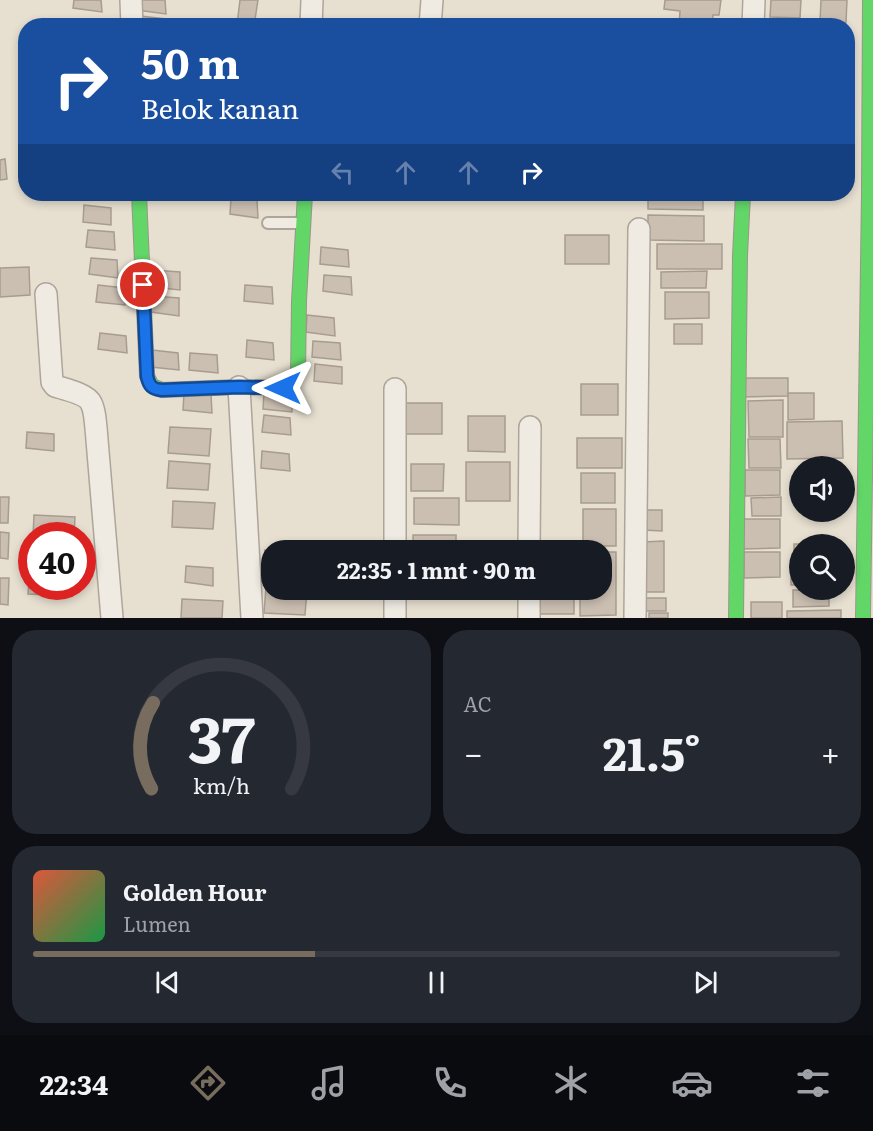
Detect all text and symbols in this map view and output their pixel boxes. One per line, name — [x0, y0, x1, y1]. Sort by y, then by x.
text: 50 m — [141, 30, 240, 92]
icon: right — [42, 42, 120, 120]
text: Belok kanan — [141, 87, 299, 127]
icon: left — [326, 156, 359, 189]
icon: ahead — [389, 156, 422, 189]
icon: ahead — [452, 156, 485, 189]
icon: right — [515, 156, 548, 189]
pin — [117, 259, 168, 310]
icon: arrive — [126, 268, 159, 301]
position arrow — [251, 356, 315, 420]
map controls — [789, 456, 855, 600]
button: sound — [789, 456, 855, 522]
speed limit sign: 40 — [18, 522, 96, 600]
button: search — [789, 534, 855, 600]
text: 22:35 · 1 mnt · 90 m — [337, 553, 536, 586]
text: AC — [464, 688, 492, 718]
text: 37 — [188, 690, 255, 782]
text: 21.5° — [603, 718, 701, 785]
text: − — [464, 727, 483, 776]
text: + — [821, 727, 840, 776]
text: km/h — [193, 769, 250, 801]
text: Golden Hour — [123, 875, 266, 908]
text: Lumen — [123, 908, 191, 938]
icon: previous — [151, 966, 184, 999]
icon: pause — [420, 966, 453, 999]
icon: next — [689, 966, 722, 999]
icon: directions — [187, 1062, 229, 1104]
icon: music — [308, 1062, 350, 1104]
icon: phone — [429, 1062, 471, 1104]
icon: climate — [550, 1062, 592, 1104]
icon: car — [671, 1062, 713, 1104]
icon: filters — [792, 1062, 834, 1104]
text: 22:34 — [39, 1063, 108, 1103]

